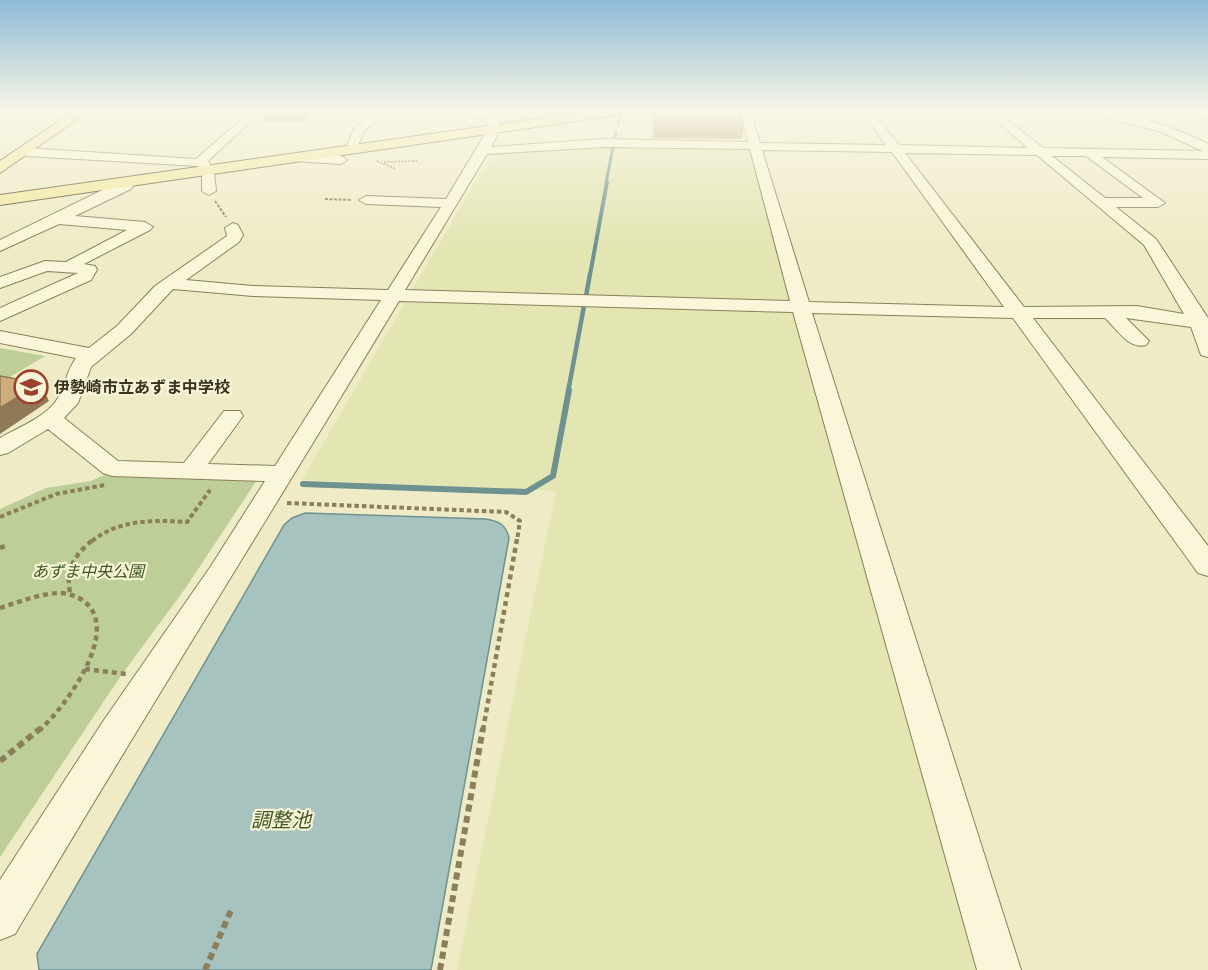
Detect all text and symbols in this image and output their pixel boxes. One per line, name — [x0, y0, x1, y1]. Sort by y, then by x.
school or university icon: 伊勢崎市立あずま中学校 — [13, 369, 49, 405]
place label: 伊勢崎市立あずま中学校 — [53, 376, 230, 398]
park label: あずま中央公園 — [32, 560, 146, 582]
park label: 調整池 — [251, 806, 313, 833]

